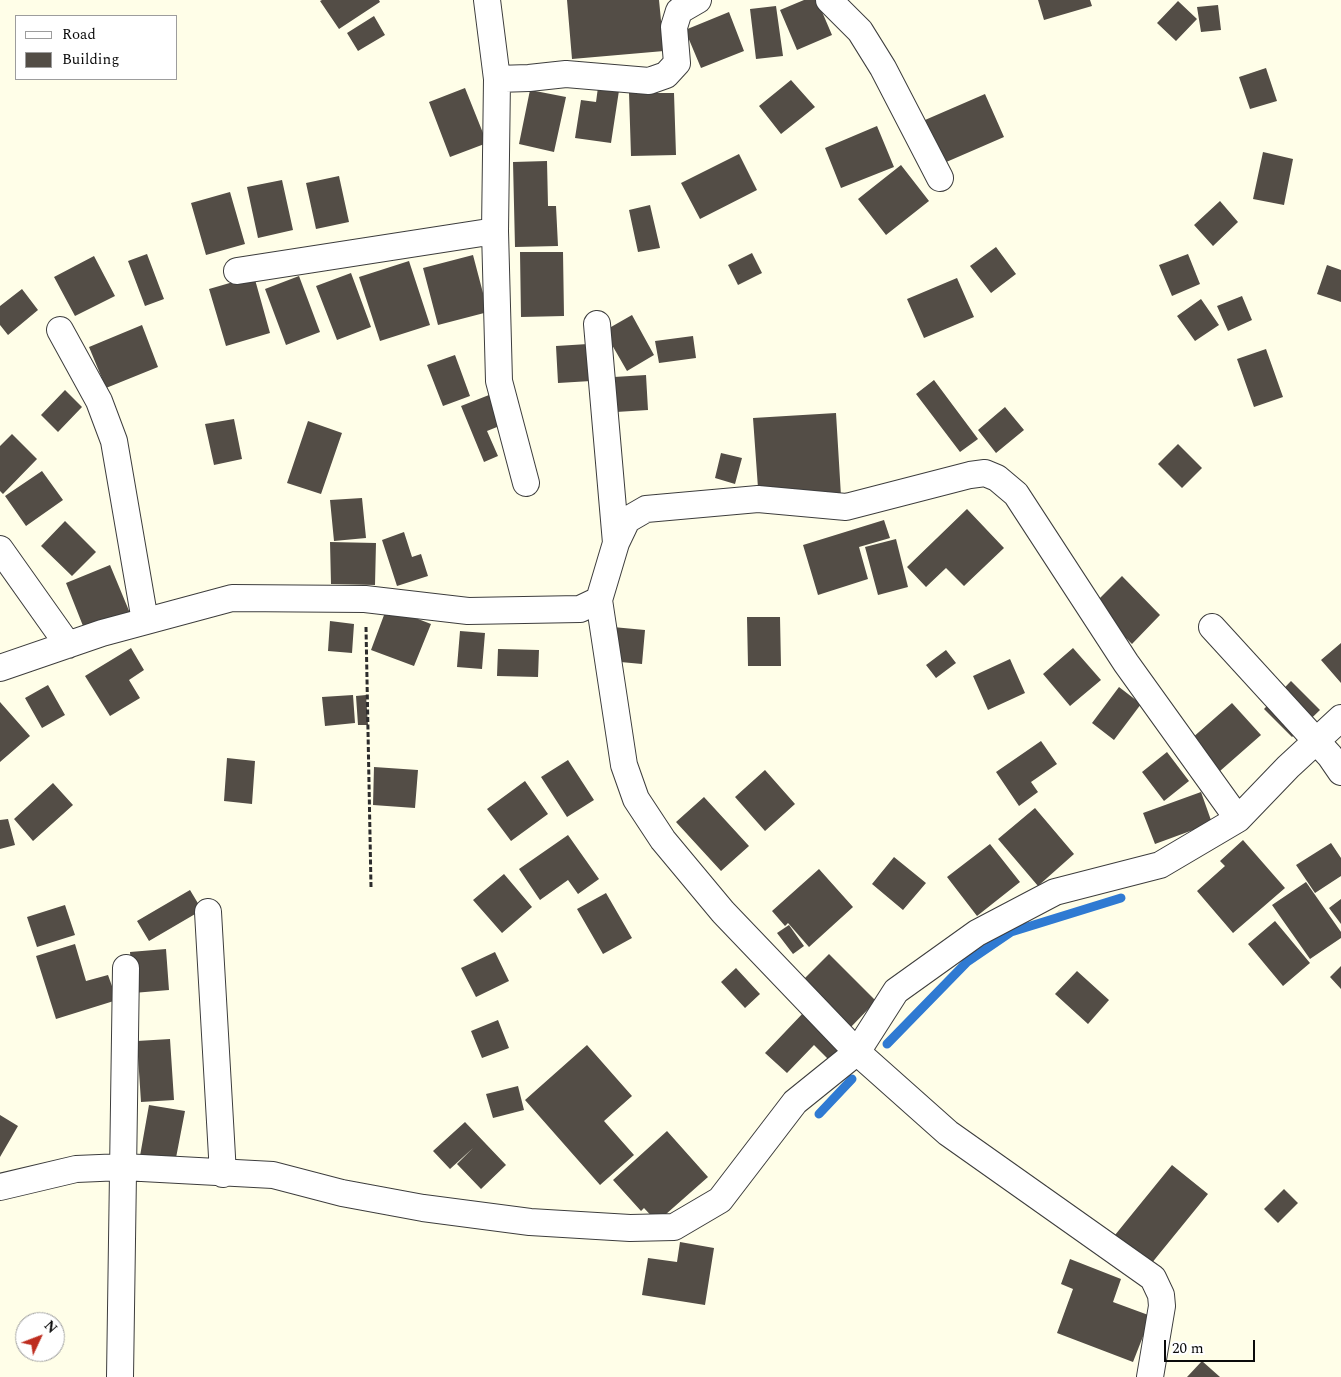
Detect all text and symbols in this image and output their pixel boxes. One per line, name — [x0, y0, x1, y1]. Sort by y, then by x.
legend — [15, 15, 178, 80]
text: Road — [62, 23, 96, 46]
text: Building — [62, 48, 119, 71]
north arrow — [15, 1312, 65, 1362]
text: N — [39, 1316, 62, 1338]
scale bar — [1166, 1330, 1257, 1362]
text: 20 m — [1172, 1337, 1204, 1360]

